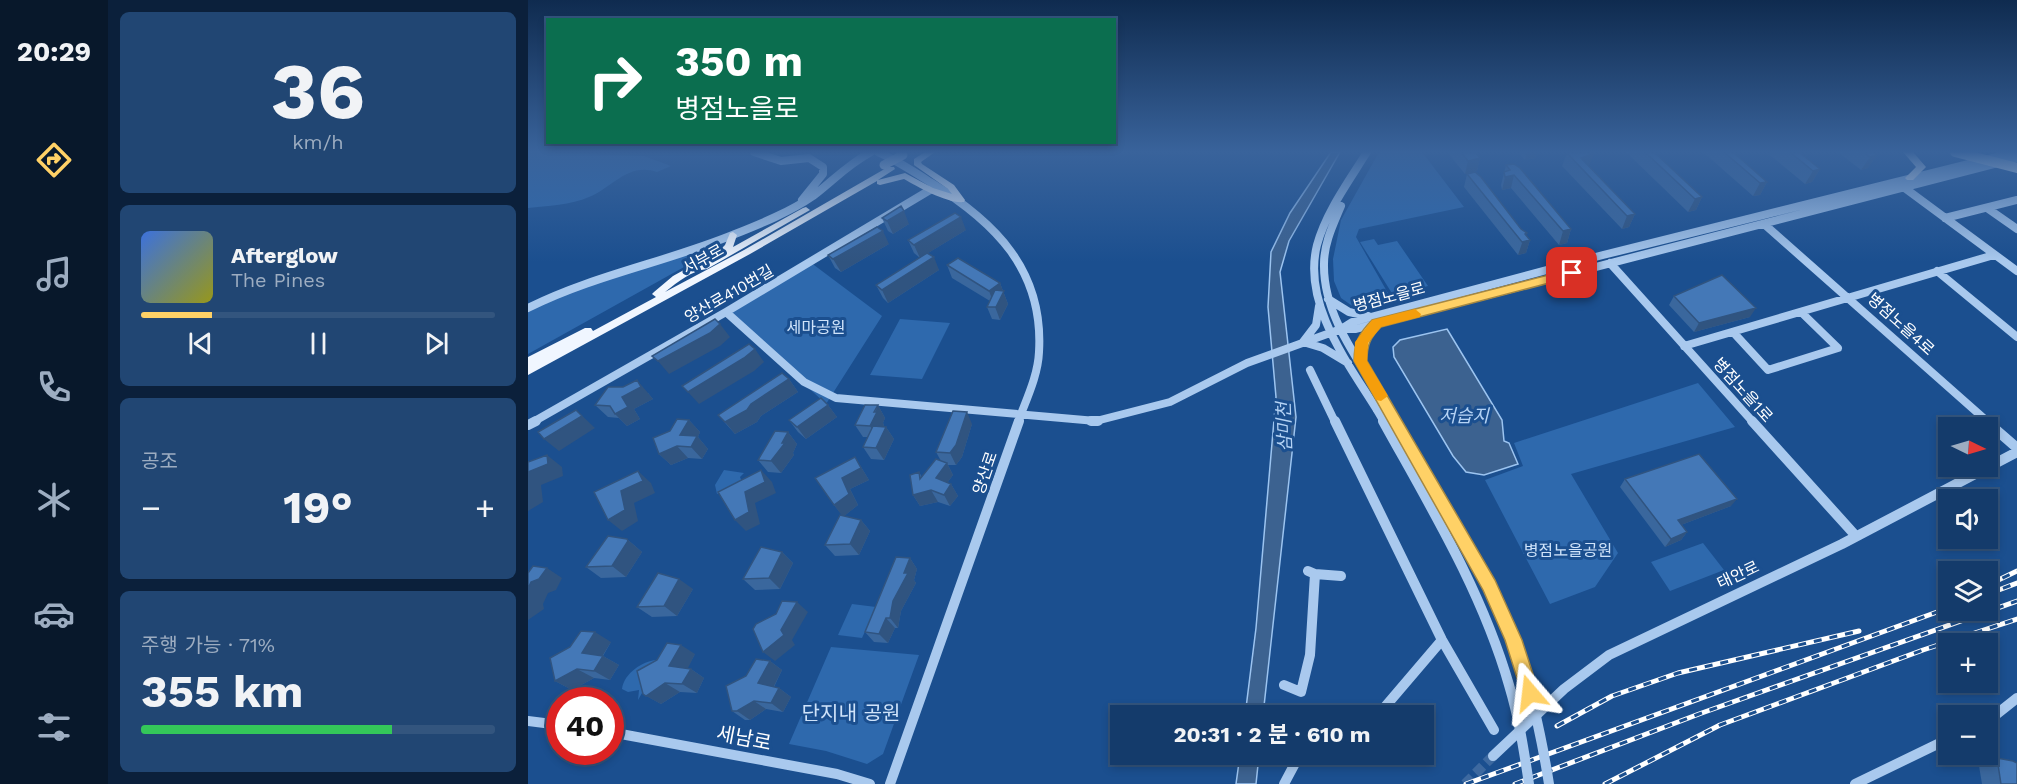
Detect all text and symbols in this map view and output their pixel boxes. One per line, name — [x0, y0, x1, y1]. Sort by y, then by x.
text: 20:29 — [17, 36, 91, 68]
text: 350 m — [675, 37, 803, 86]
icon: right — [576, 42, 654, 120]
text: 36 — [271, 45, 365, 137]
text: 병점노을로 — [675, 93, 799, 125]
text: km/h — [292, 130, 344, 154]
icon: directions — [33, 139, 75, 181]
street label: 서부로 — [679, 240, 727, 278]
text: Afterglow — [231, 243, 338, 268]
pin — [1546, 247, 1597, 298]
icon: music — [33, 253, 75, 295]
icon: arrive — [1555, 256, 1588, 289]
street label: 양산로410번길 — [681, 261, 777, 327]
text: The Pines — [231, 268, 325, 292]
street label: 병점노을로 — [1351, 278, 1427, 316]
street label: 병점노을4로 — [1864, 289, 1939, 359]
park label: 세마공원 — [787, 318, 845, 337]
icon: previous — [184, 327, 217, 360]
icon: pause — [302, 327, 335, 360]
icon: next — [420, 327, 453, 360]
street label: 병점노을1로 — [1709, 354, 1777, 426]
icon: phone — [33, 366, 75, 408]
water label: 삼미천 — [1273, 399, 1295, 452]
water label: 저습지 — [1439, 405, 1490, 426]
north arrow — [1938, 417, 1998, 477]
map controls — [1938, 417, 1998, 765]
text: 공조 — [141, 449, 178, 473]
street label: 양산로 — [969, 449, 1001, 497]
icon: climate — [33, 479, 75, 521]
text: 19° — [283, 481, 353, 534]
text: − — [141, 488, 161, 527]
text: + — [475, 488, 495, 527]
button: sound — [1938, 489, 1998, 549]
park label: 병점노을공원 — [1524, 541, 1612, 560]
street label: 태안로 — [1714, 557, 1762, 593]
button: layers — [1938, 561, 1998, 621]
icon: car — [33, 593, 75, 635]
text: 주행 가능 · 71% — [141, 633, 275, 657]
button: + — [1938, 633, 1998, 693]
position arrow — [1498, 661, 1562, 725]
text: 355 km — [141, 665, 303, 718]
speed limit sign: 40 — [546, 687, 624, 765]
park label: 단지내 공원 — [802, 701, 900, 725]
button: − — [1938, 705, 1998, 765]
icon: filters — [33, 706, 75, 748]
street label: 세남로 — [715, 721, 773, 755]
text: 20:31 · 2 분 · 610 m — [1173, 722, 1371, 747]

